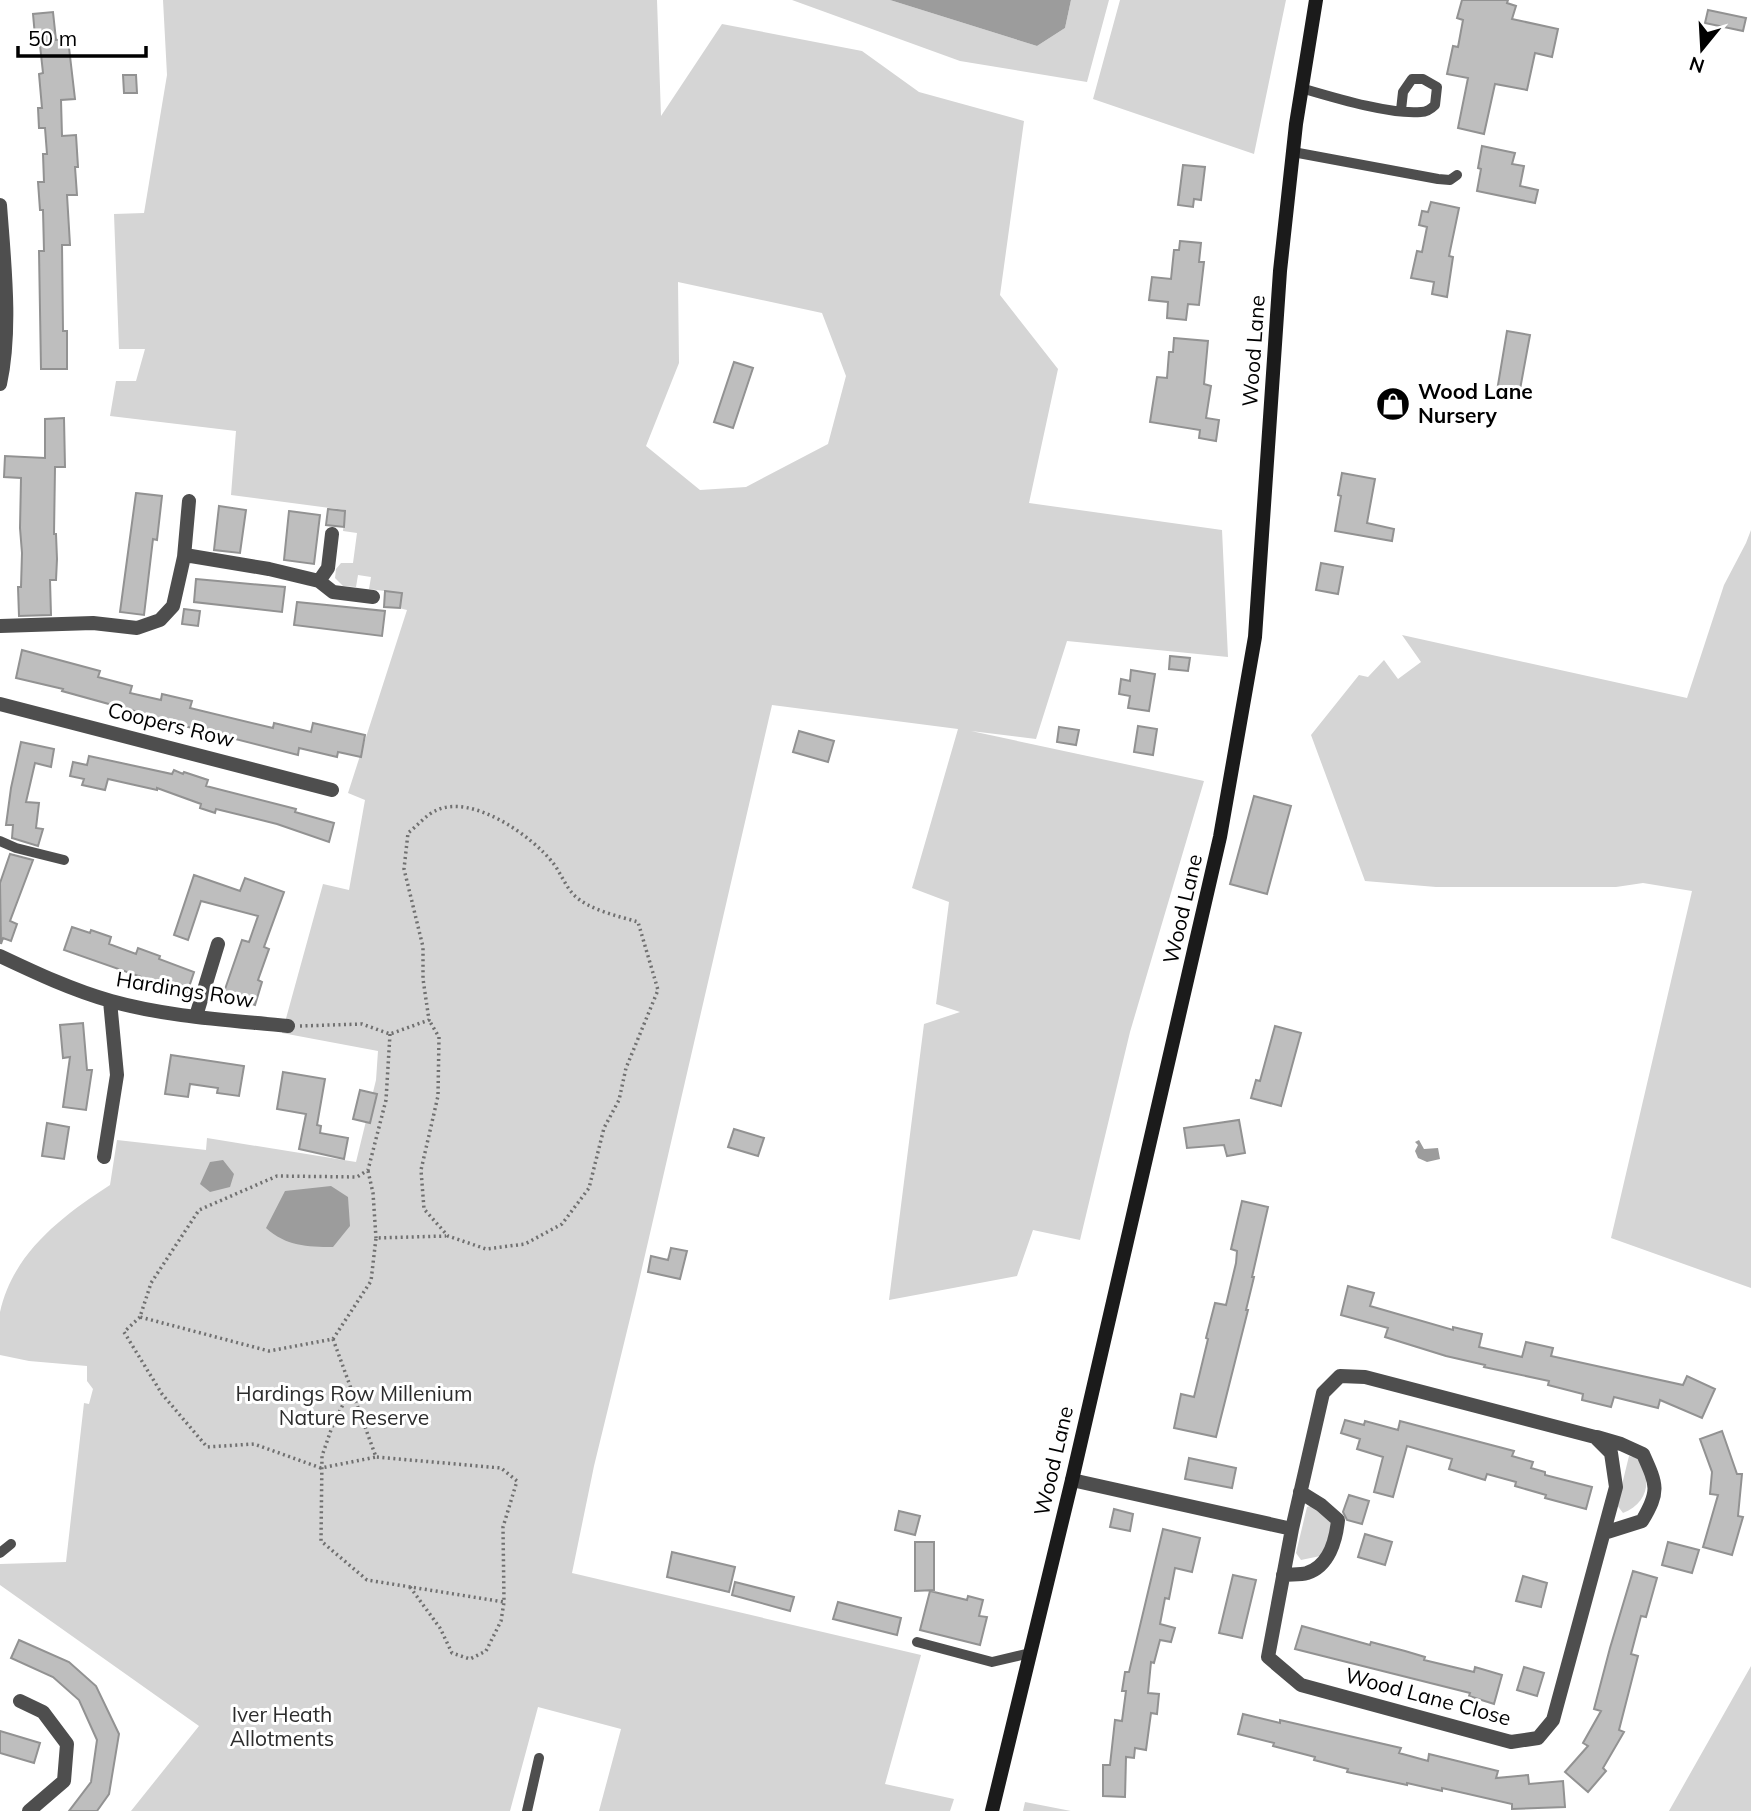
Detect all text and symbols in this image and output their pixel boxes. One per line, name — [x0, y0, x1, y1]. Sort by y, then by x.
scale bar — [18, 14, 145, 58]
north arrow — [1667, 14, 1737, 84]
text: 50 m — [28, 25, 77, 51]
text: N — [1686, 52, 1707, 79]
street label: Wood Lane — [1236, 294, 1270, 408]
place label: Wood Lane Nursery — [1418, 378, 1533, 428]
shop icon: Wood Lane Nursery — [1374, 385, 1412, 423]
street label: Coopers Row — [105, 696, 237, 752]
street label: Wood Lane — [1157, 851, 1207, 966]
street label: Hardings Row — [114, 965, 256, 1013]
park label: Hardings Row Millenium Nature Reserve — [236, 1380, 472, 1430]
street label: Wood Lane — [1028, 1403, 1078, 1518]
street label: Wood Lane Close — [1342, 1661, 1514, 1731]
park label: Iver Heath Allotments — [230, 1701, 334, 1751]

